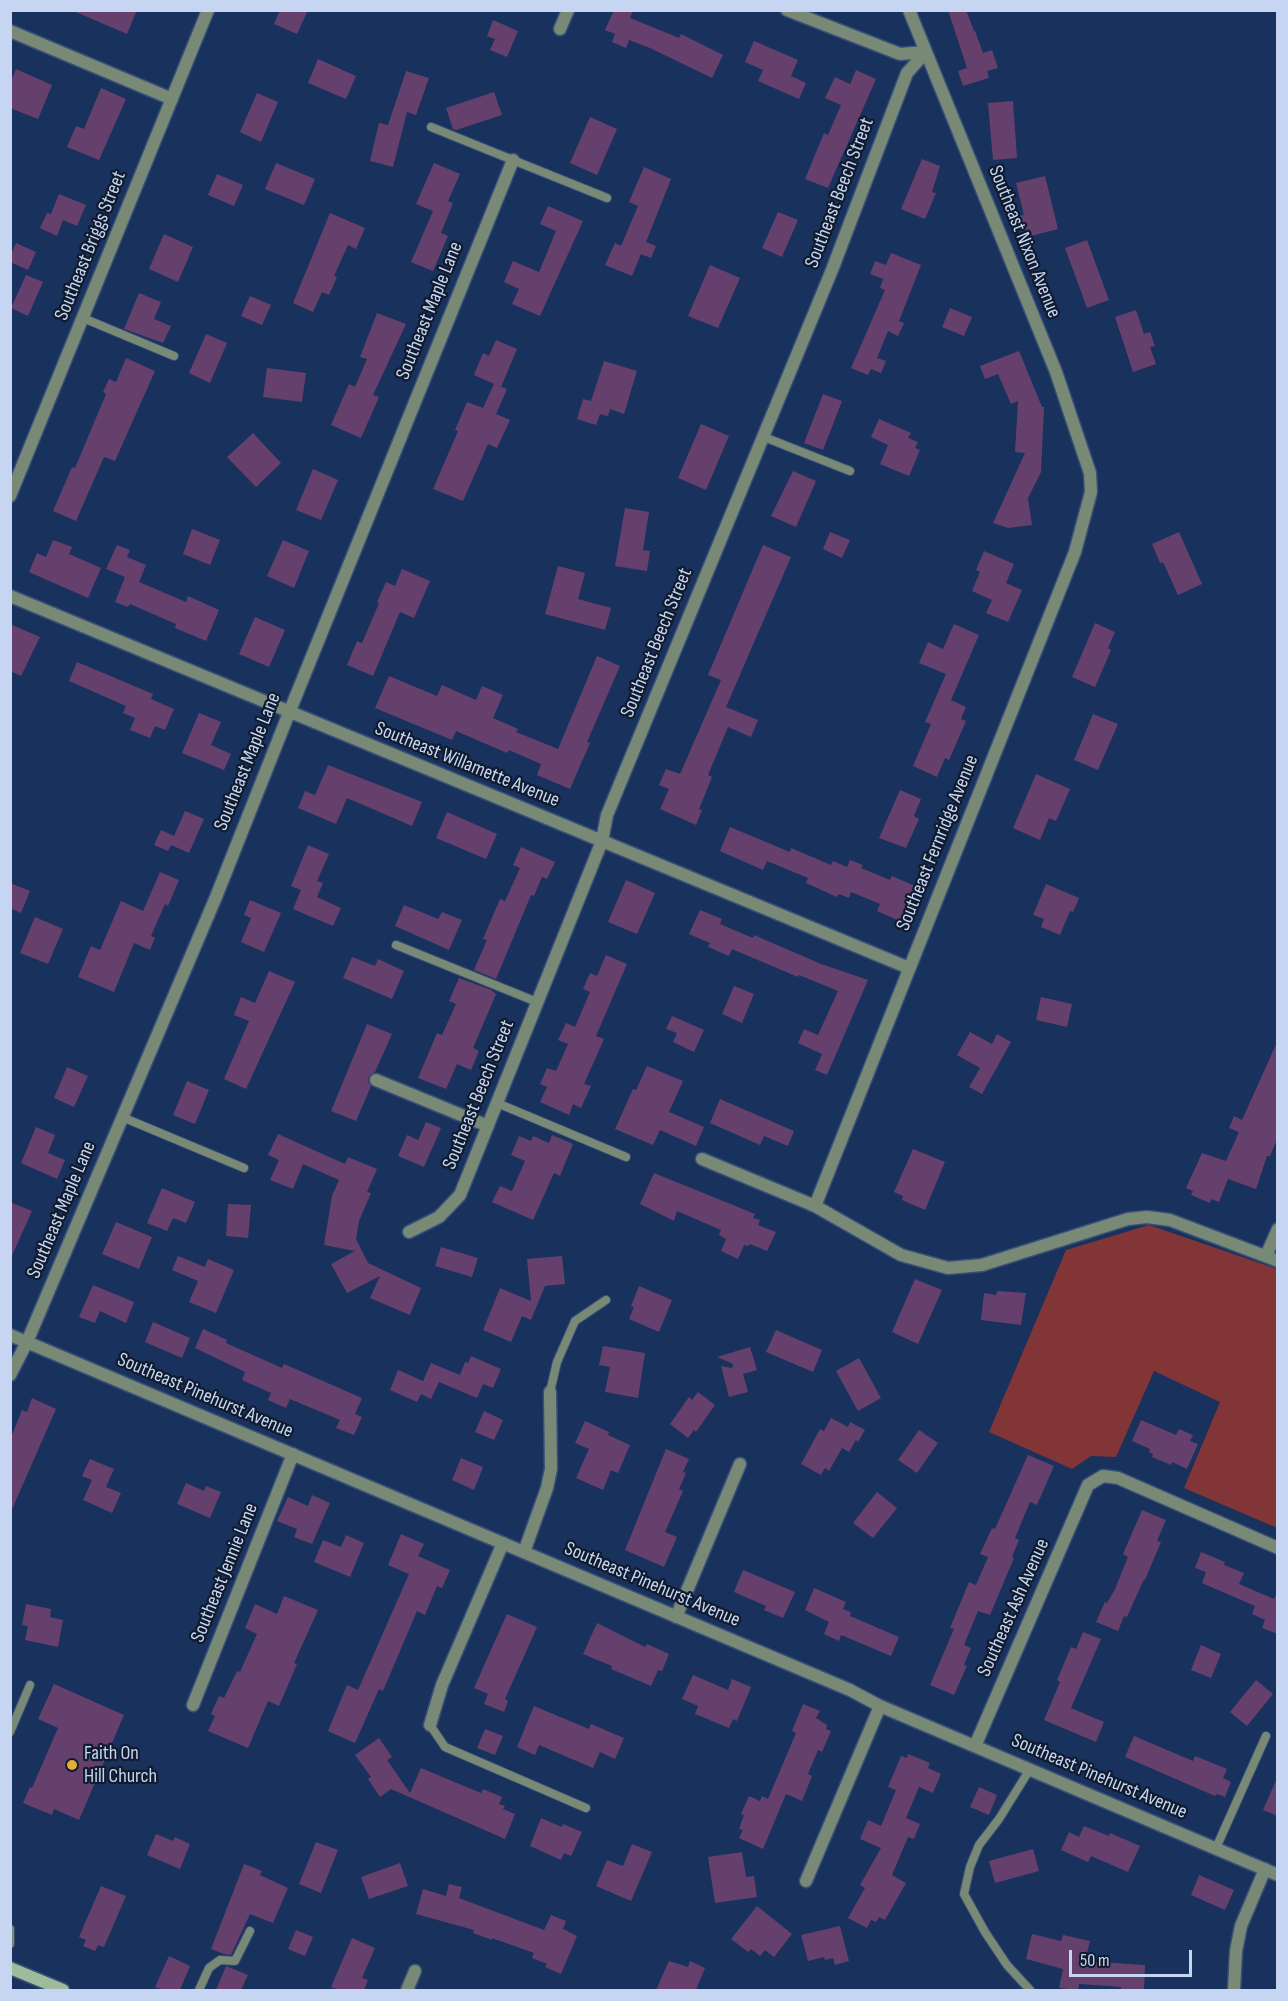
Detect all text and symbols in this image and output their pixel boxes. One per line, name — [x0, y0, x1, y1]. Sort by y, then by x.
street label: Southeast Beech Street — [800, 114, 880, 272]
street label: Southeast Nixon Avenue — [983, 162, 1065, 322]
street label: Southeast Briggs Street — [50, 168, 132, 324]
street label: Southeast Maple Lane — [391, 239, 469, 383]
street label: Southeast Beech Street — [616, 565, 698, 721]
street label: Southeast Maple Lane — [209, 690, 287, 834]
street label: Southeast Willamette Avenue — [371, 717, 563, 813]
street label: Southeast Fernridge Avenue — [892, 752, 984, 934]
street label: Southeast Beech Street — [438, 1017, 520, 1173]
street label: Southeast Maple Lane — [22, 1138, 102, 1282]
street label: Southeast Pinehurst Avenue — [114, 1348, 296, 1444]
street label: Southeast Jennie Lane — [186, 1500, 264, 1646]
street label: Southeast Ash Avenue — [973, 1535, 1055, 1681]
street label: Southeast Pinehurst Avenue — [561, 1537, 743, 1633]
street label: Southeast Pinehurst Avenue — [1008, 1729, 1190, 1825]
place label: Faith On Hill Church — [84, 1742, 157, 1789]
marker: Faith On Hill Church — [65, 1758, 79, 1772]
scale bar — [1072, 1938, 1195, 1976]
text: 50 m — [1080, 1950, 1110, 1971]

